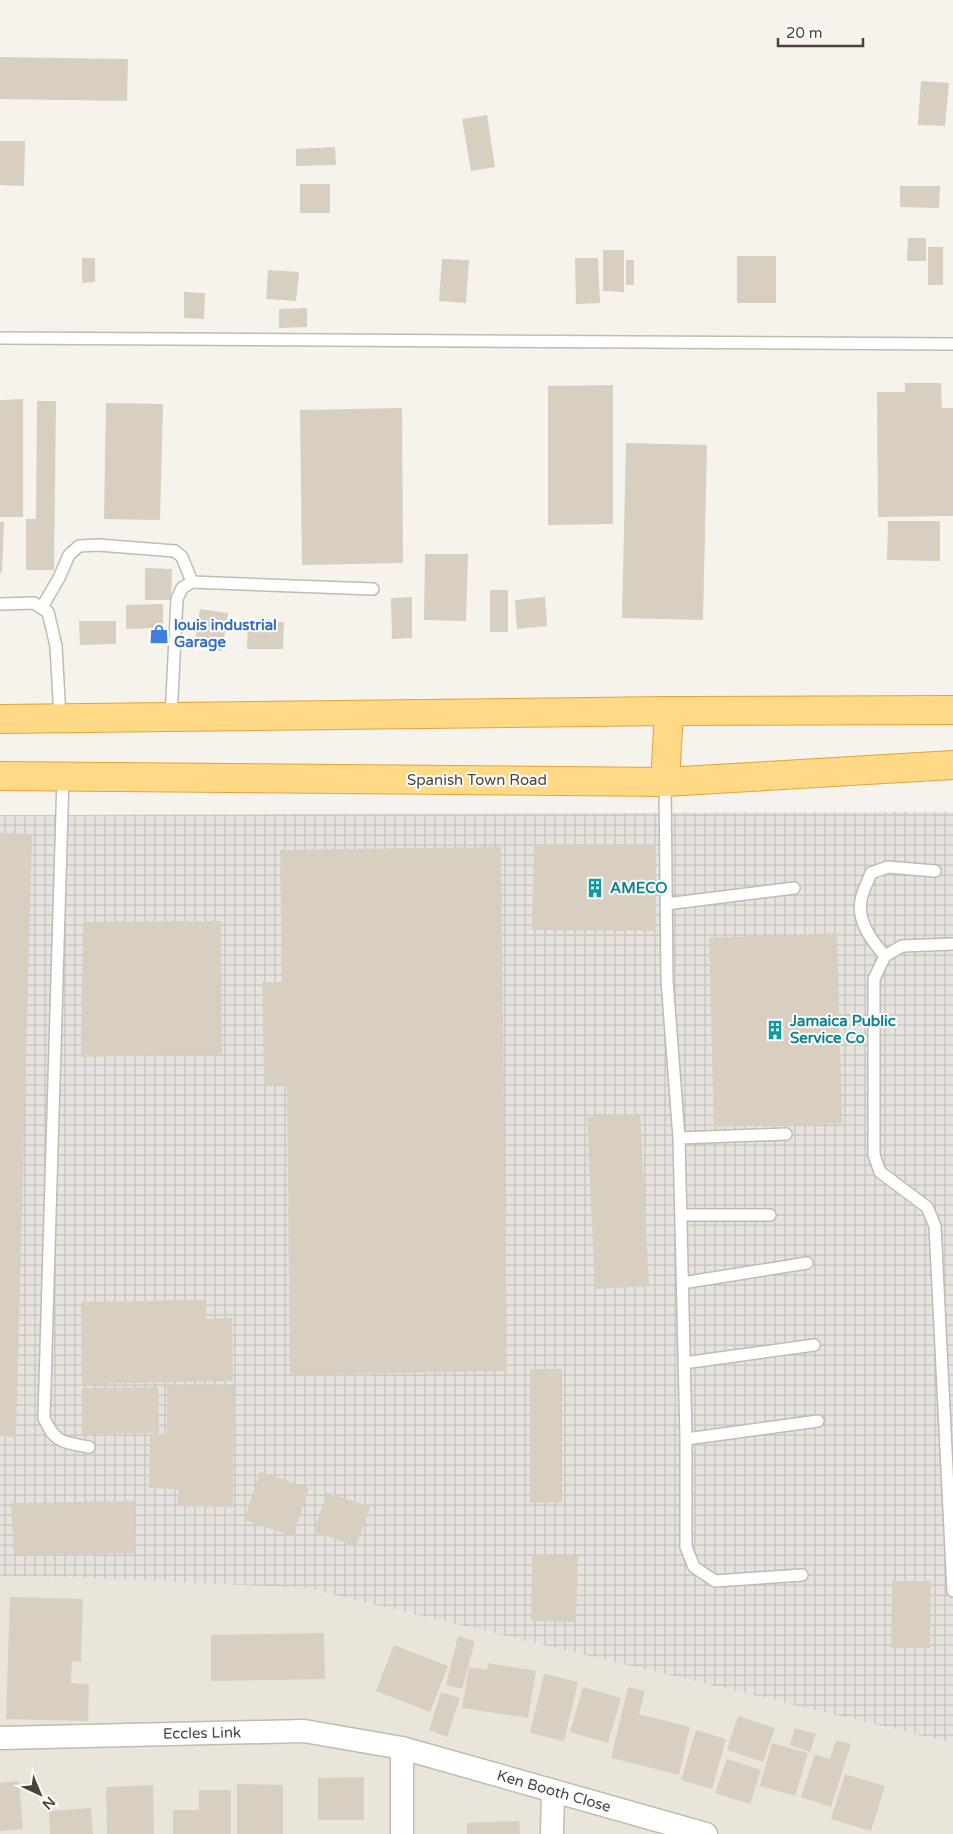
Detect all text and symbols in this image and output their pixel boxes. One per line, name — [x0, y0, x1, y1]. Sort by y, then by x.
scale bar — [778, 15, 863, 47]
text: 20 m — [786, 24, 823, 42]
place label: louis industrial Garage — [174, 616, 277, 652]
shop icon: louis industrial Garage — [148, 623, 170, 645]
street label: Spanish Town Road — [407, 771, 547, 789]
building icon: AMECO — [584, 877, 606, 899]
place label: AMECO — [610, 879, 667, 897]
place label: Jamaica Public Service Co — [789, 1012, 896, 1047]
building icon: Jamaica Public Service Co — [764, 1019, 786, 1041]
street label: Eccles Link — [163, 1723, 241, 1743]
street label: Ken Booth Close — [495, 1766, 613, 1816]
north arrow — [15, 1769, 65, 1819]
text: N — [39, 1793, 59, 1813]

